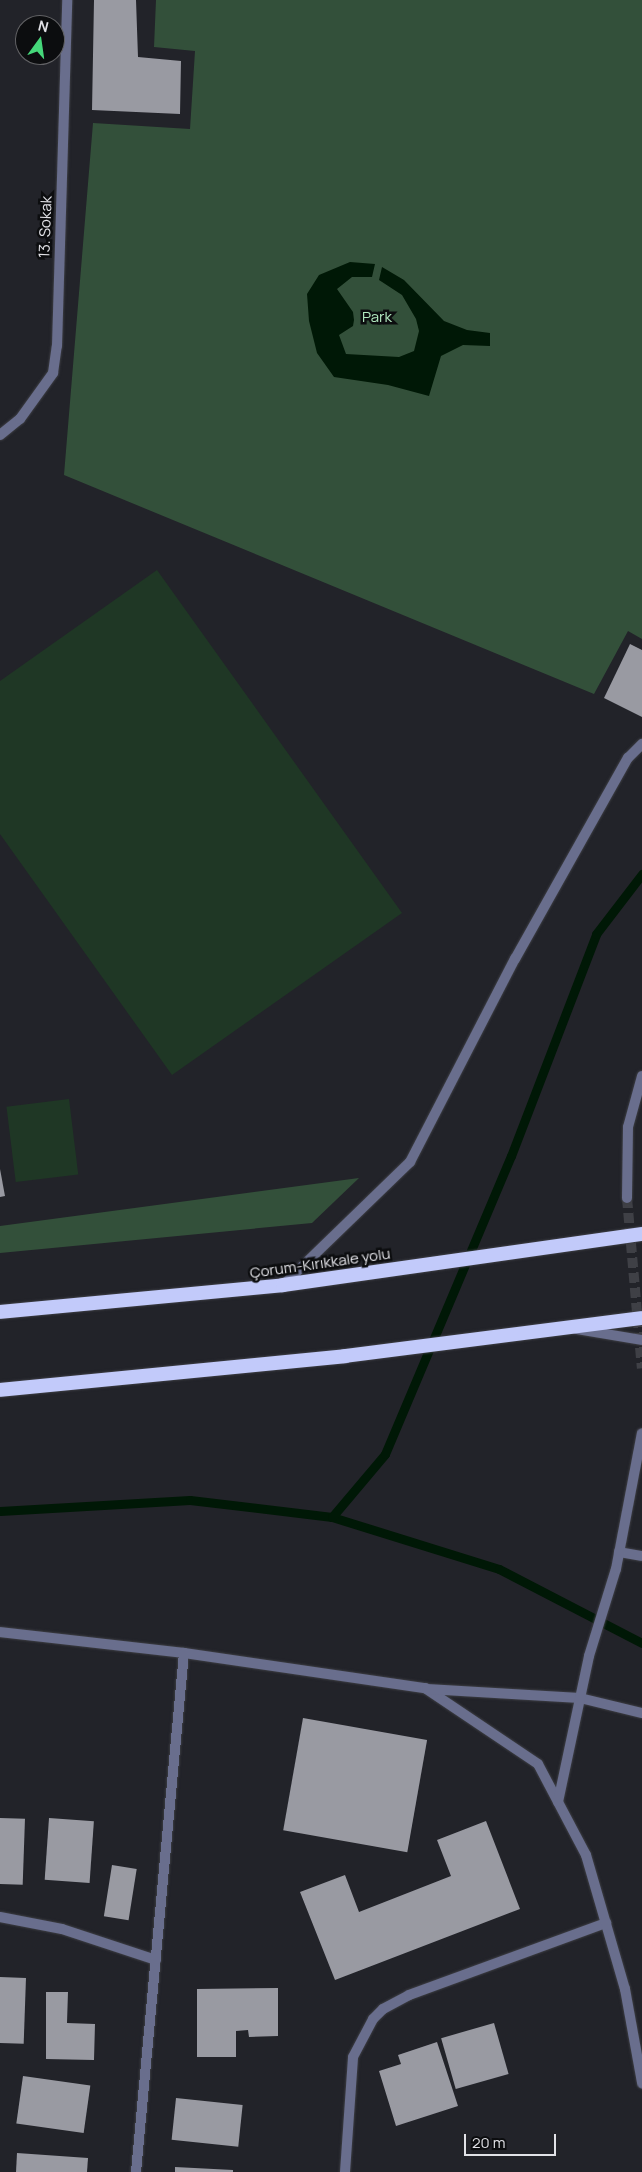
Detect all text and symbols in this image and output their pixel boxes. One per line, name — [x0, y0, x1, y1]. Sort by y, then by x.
north arrow — [15, 15, 65, 65]
text: N — [36, 15, 51, 36]
street label: 13. Sokak — [35, 196, 55, 258]
park label: Park — [362, 308, 392, 326]
street label: Çorum-Kırıkkale yolu — [249, 1244, 391, 1282]
scale bar — [467, 2124, 560, 2156]
text: 20 m — [472, 2132, 505, 2153]

